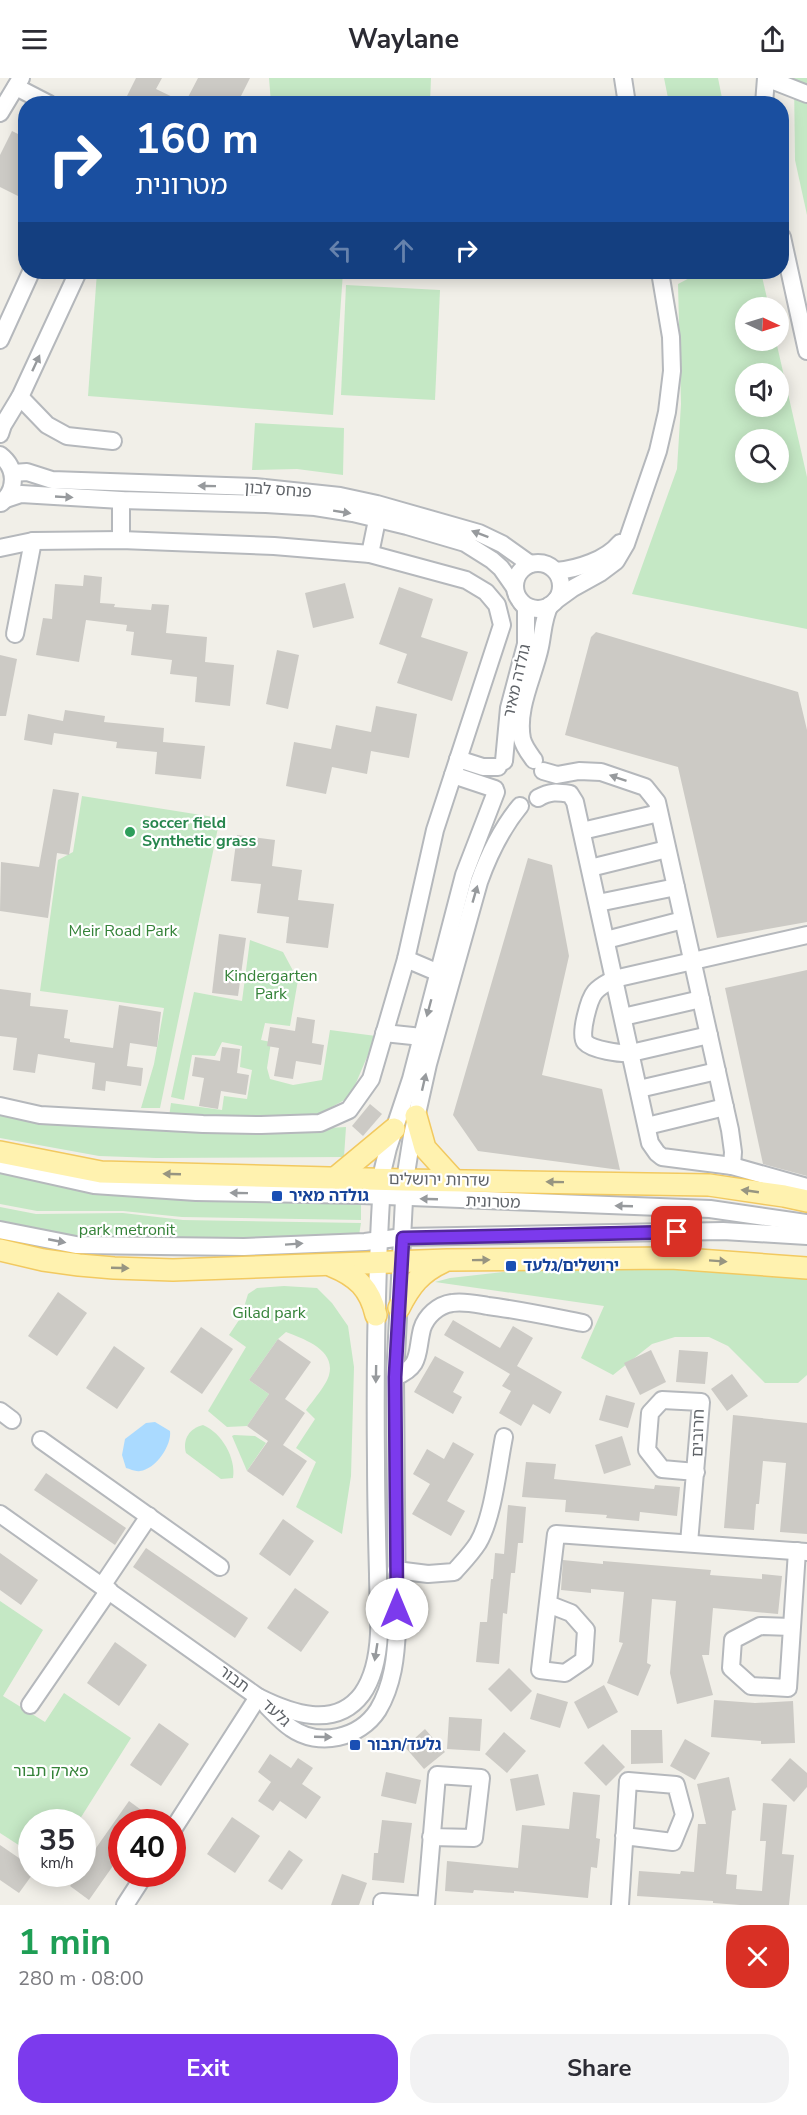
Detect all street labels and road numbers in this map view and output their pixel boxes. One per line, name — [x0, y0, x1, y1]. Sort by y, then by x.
street label: פנחס לבון — [244, 477, 312, 503]
street label: גולדה מאיר — [498, 642, 536, 720]
street label: שדרות ירושלים — [388, 1168, 490, 1192]
street label: מטרונית — [465, 1190, 521, 1214]
street label: חרובים — [686, 1409, 710, 1457]
street label: תבור — [214, 1660, 254, 1698]
street label: גלעד — [257, 1694, 295, 1732]

